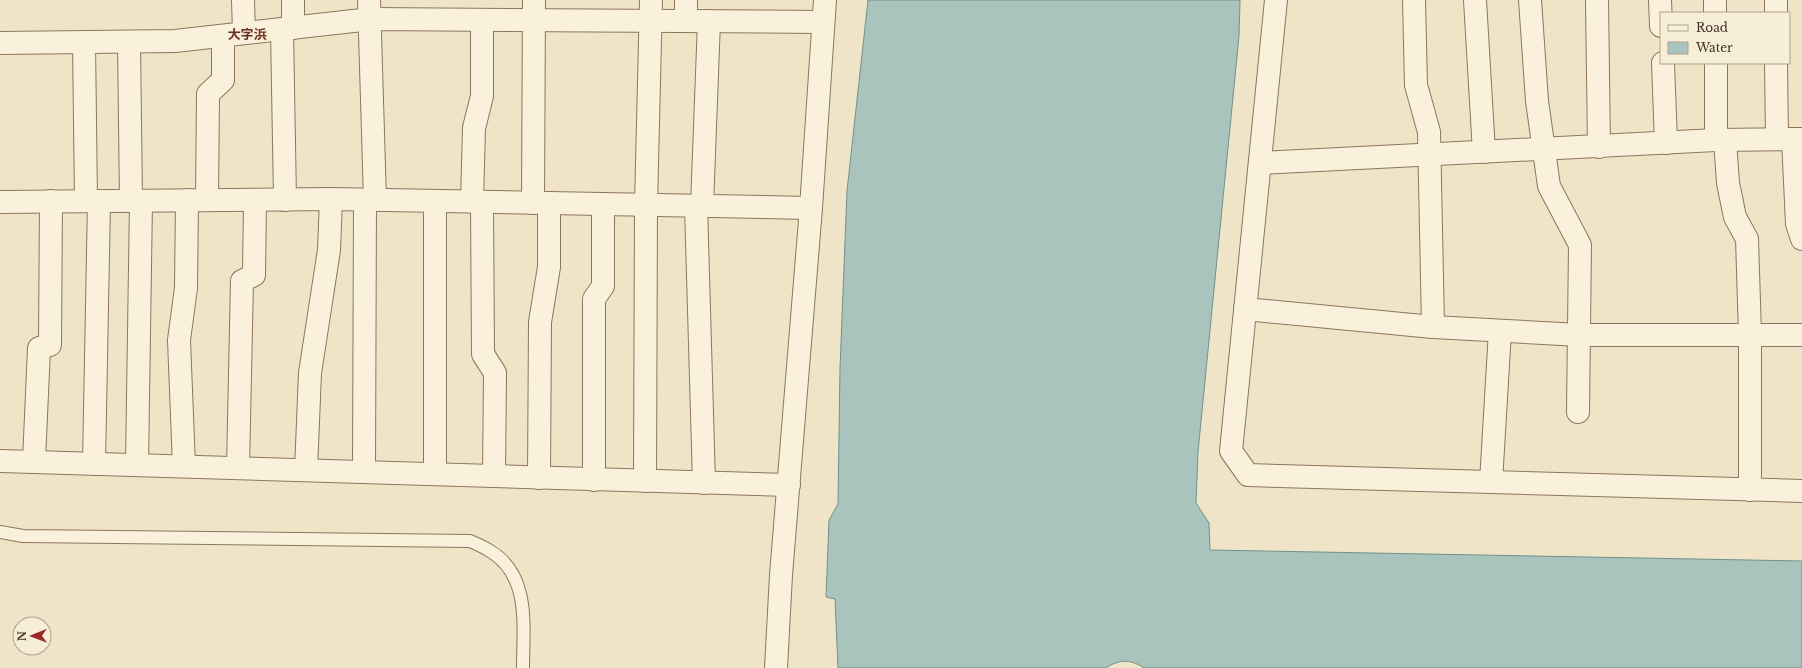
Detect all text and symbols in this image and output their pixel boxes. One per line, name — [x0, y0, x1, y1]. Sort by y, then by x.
legend — [1660, 12, 1790, 64]
text: Road — [1696, 20, 1728, 35]
district label: 大字浜 — [227, 26, 267, 43]
text: Water — [1695, 40, 1733, 55]
north arrow — [12, 616, 52, 656]
text: N — [15, 630, 29, 641]

